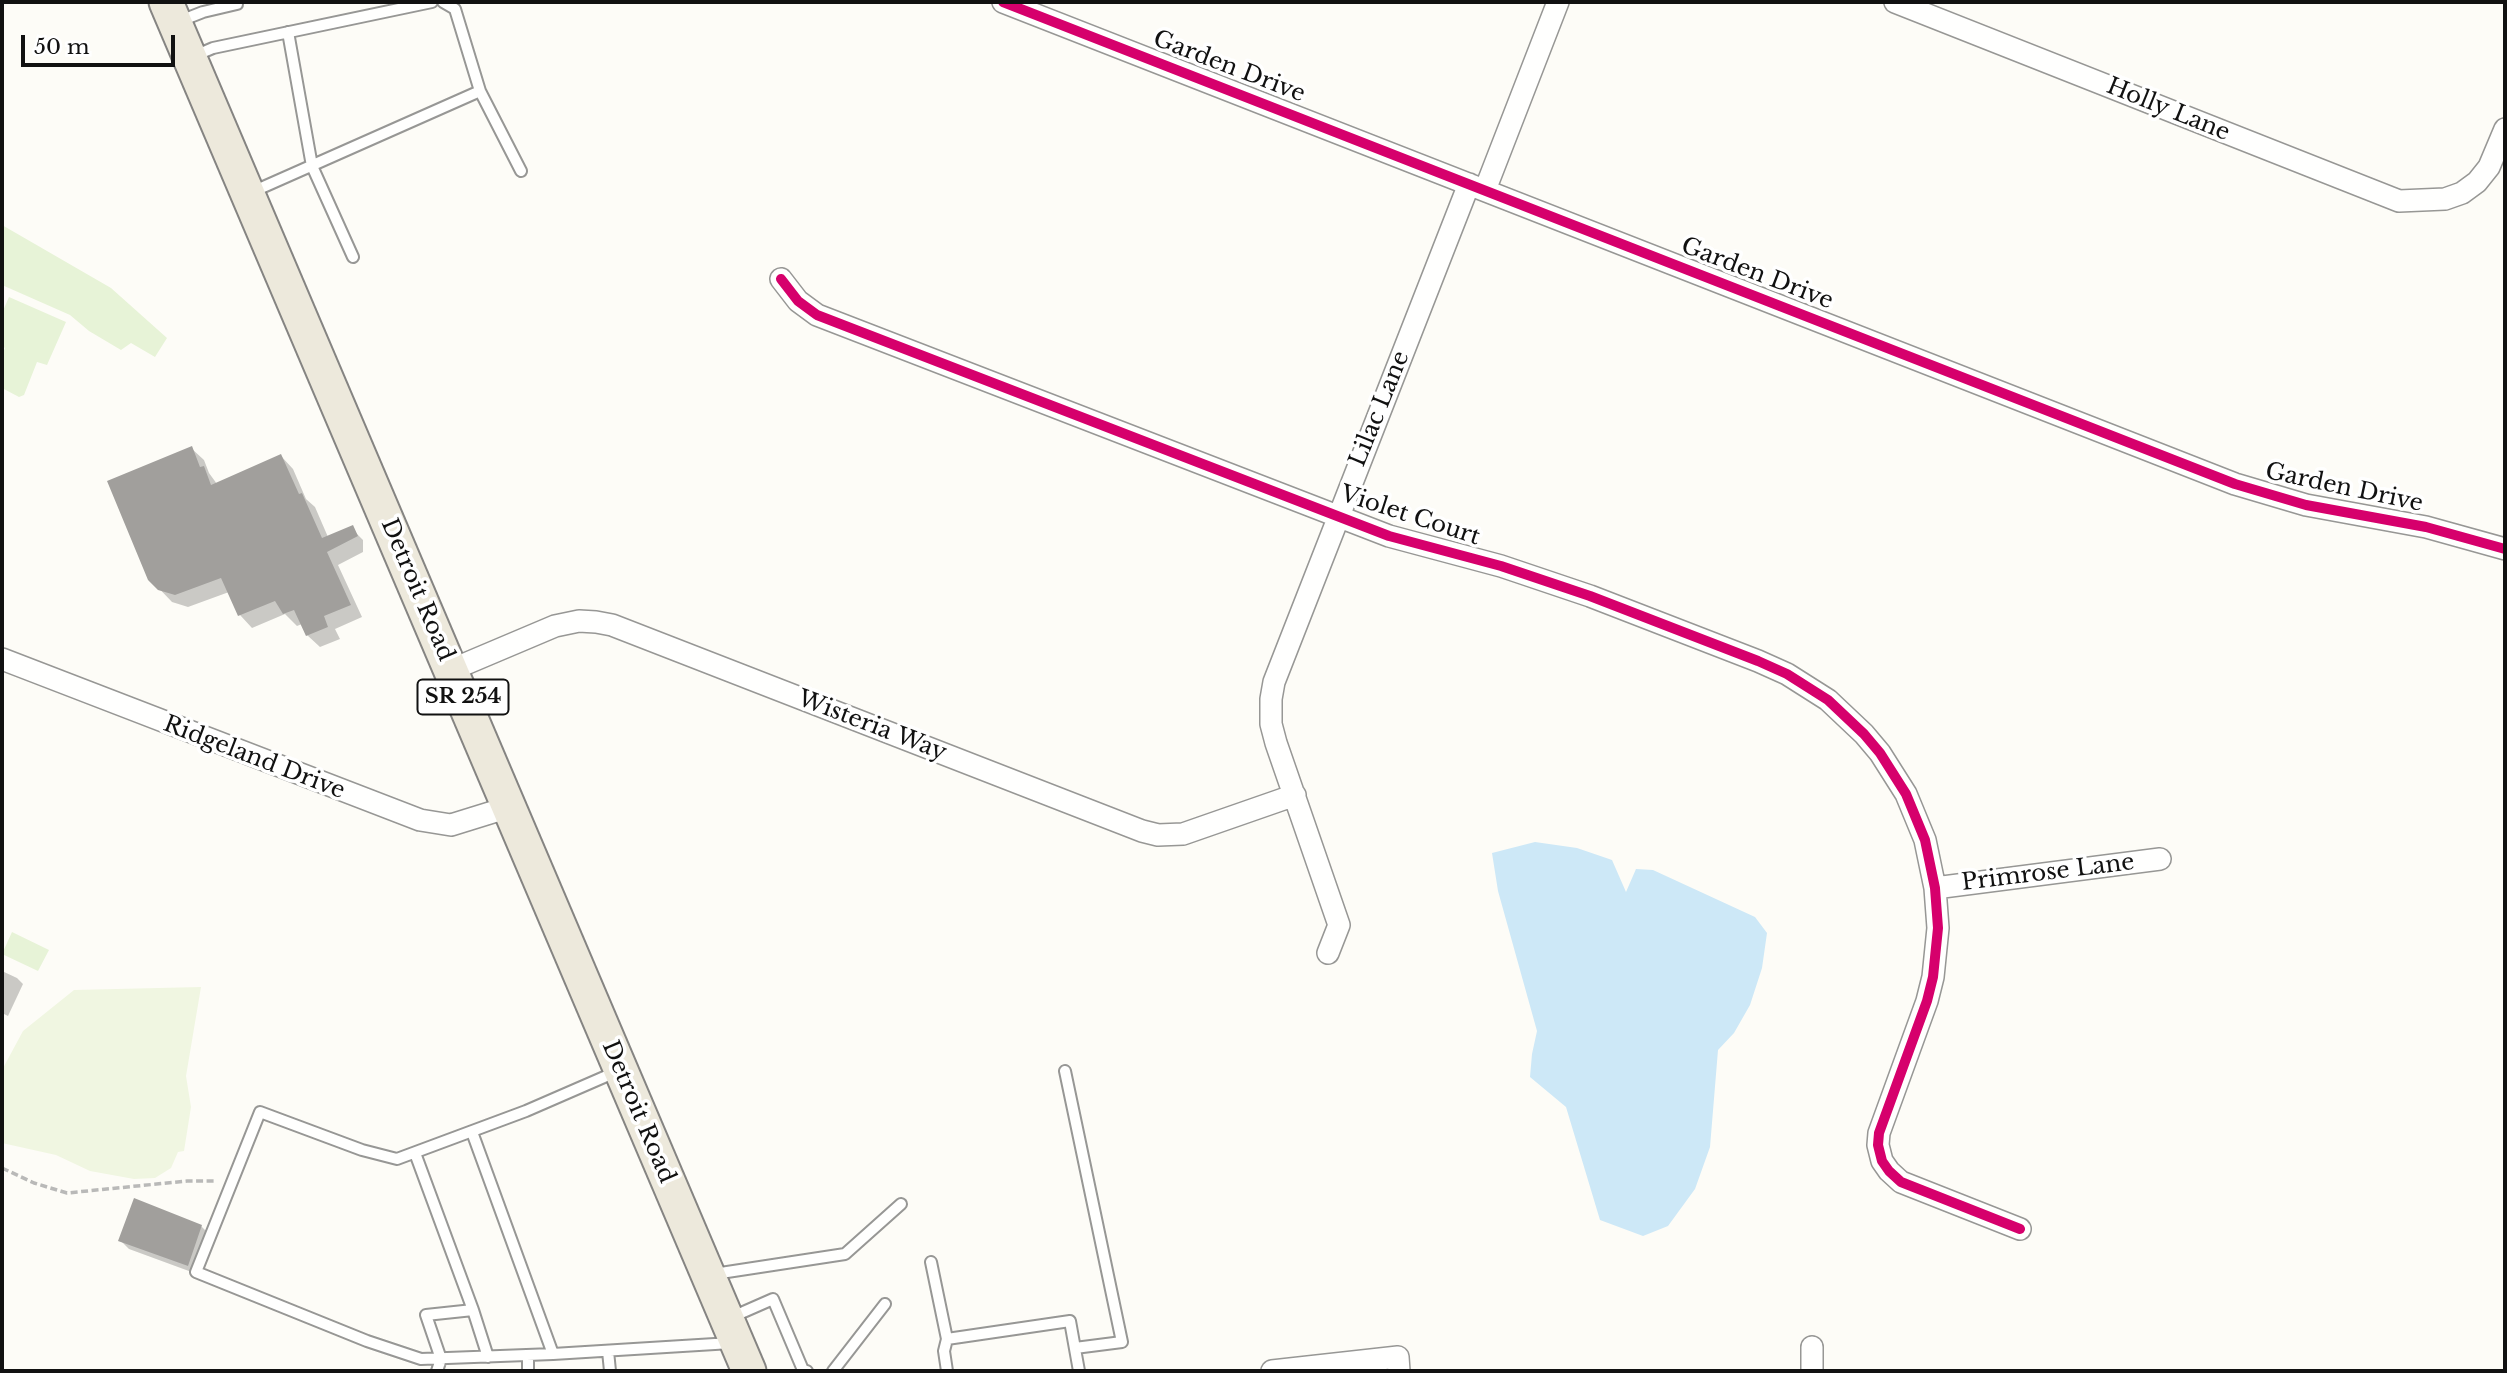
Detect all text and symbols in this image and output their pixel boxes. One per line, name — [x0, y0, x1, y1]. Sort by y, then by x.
scale bar — [24, 21, 178, 65]
street label: Garden Drive — [1149, 25, 1309, 109]
text: 50 m — [34, 34, 89, 60]
street label: Holly Lane — [2102, 73, 2234, 147]
street label: Garden Drive — [1677, 232, 1837, 316]
street label: Lilac Lane — [1344, 347, 1416, 471]
street label: Garden Drive — [2263, 458, 2425, 518]
street label: Violet Court — [1337, 480, 1483, 552]
street label: Detroit Road — [375, 515, 459, 665]
road number: SR 254 — [418, 680, 508, 714]
street label: Wisteria Way — [794, 685, 950, 767]
street label: Ridgeland Drive — [159, 711, 349, 805]
street label: Primrose Lane — [1960, 849, 2136, 897]
street label: Detroit Road — [596, 1037, 680, 1187]

